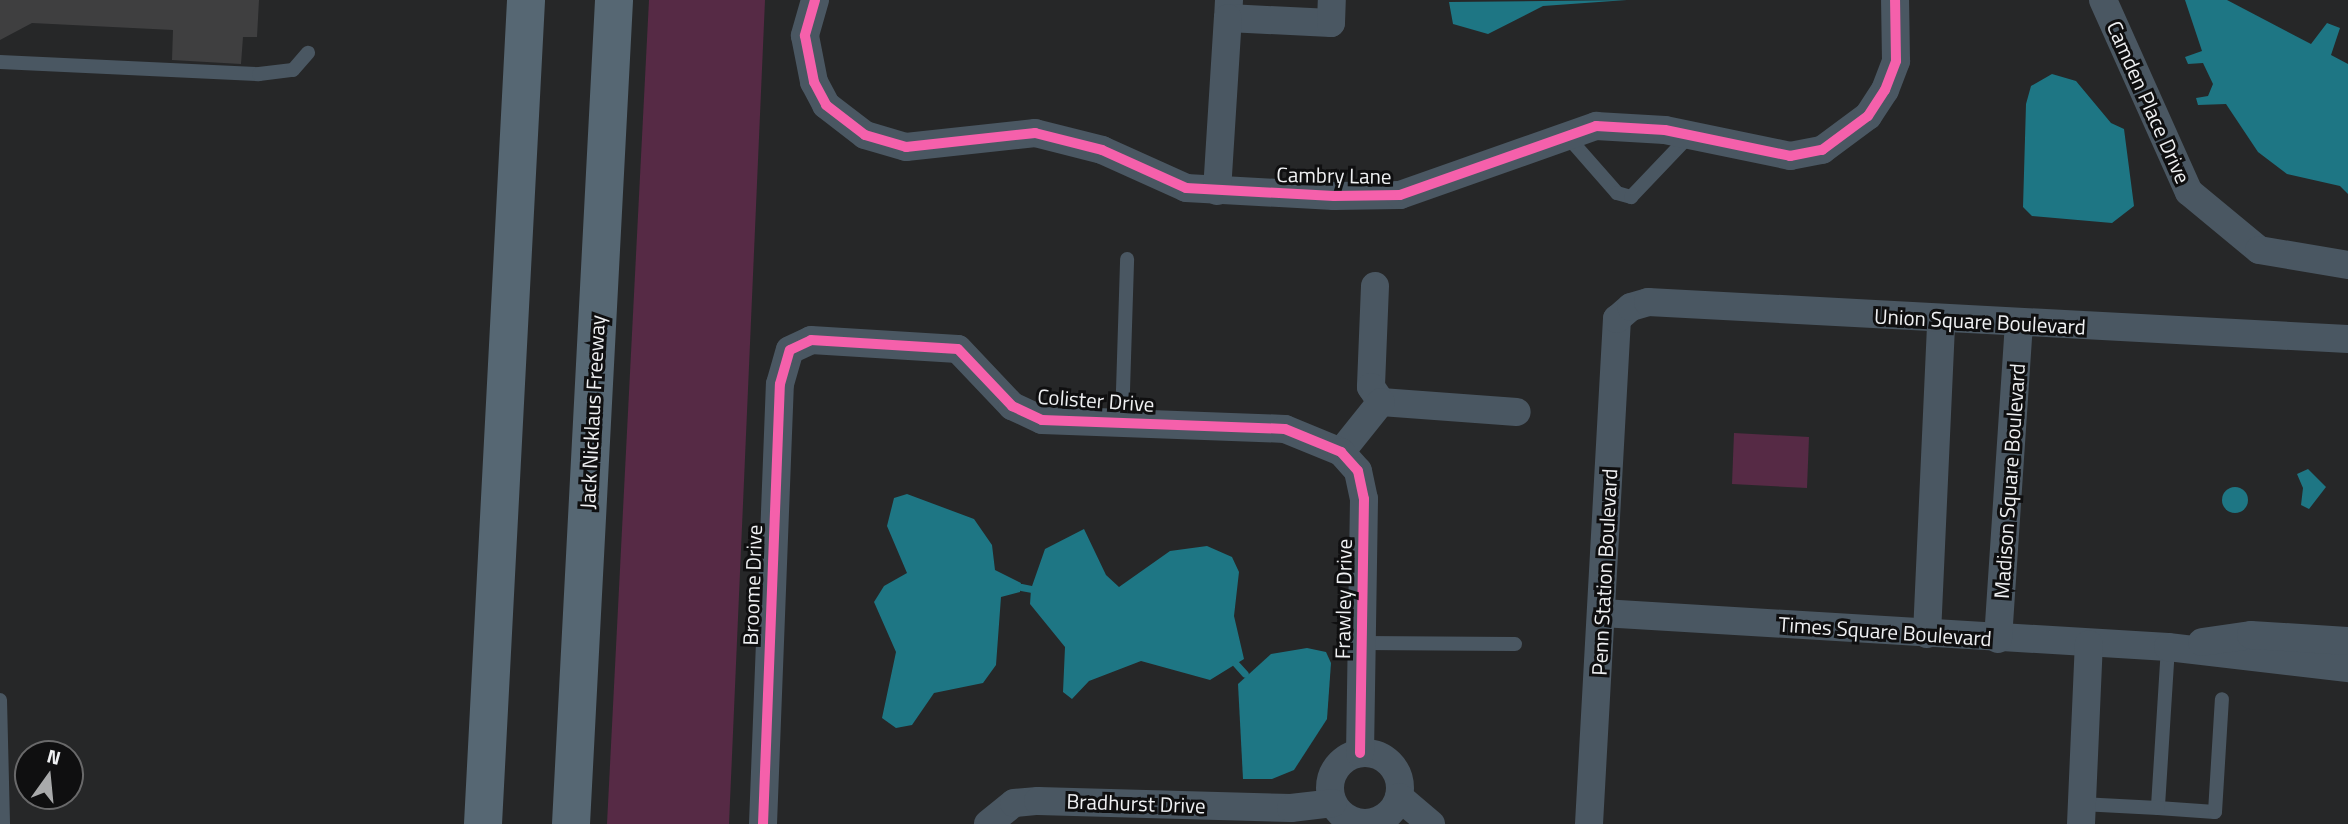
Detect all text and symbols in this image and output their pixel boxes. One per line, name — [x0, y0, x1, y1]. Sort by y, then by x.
street label: Camden Place Drive — [2102, 17, 2196, 187]
street label: Cambry Lane — [1276, 161, 1392, 189]
street label: Union Square Boulevard — [1874, 303, 2086, 339]
street label: Jack Nicklaus Freeway — [574, 314, 610, 510]
street label: Madison Square Boulevard — [1988, 362, 2030, 600]
street label: Colister Drive — [1037, 383, 1155, 417]
street label: Penn Station Boulevard — [1586, 468, 1622, 676]
street label: Broome Drive — [737, 524, 767, 646]
street label: Frawley Drive — [1329, 539, 1357, 659]
street label: Times Square Boulevard — [1778, 611, 1992, 651]
north arrow — [14, 740, 84, 810]
text: N — [44, 740, 64, 772]
street label: Bradhurst Drive — [1066, 788, 1206, 818]

